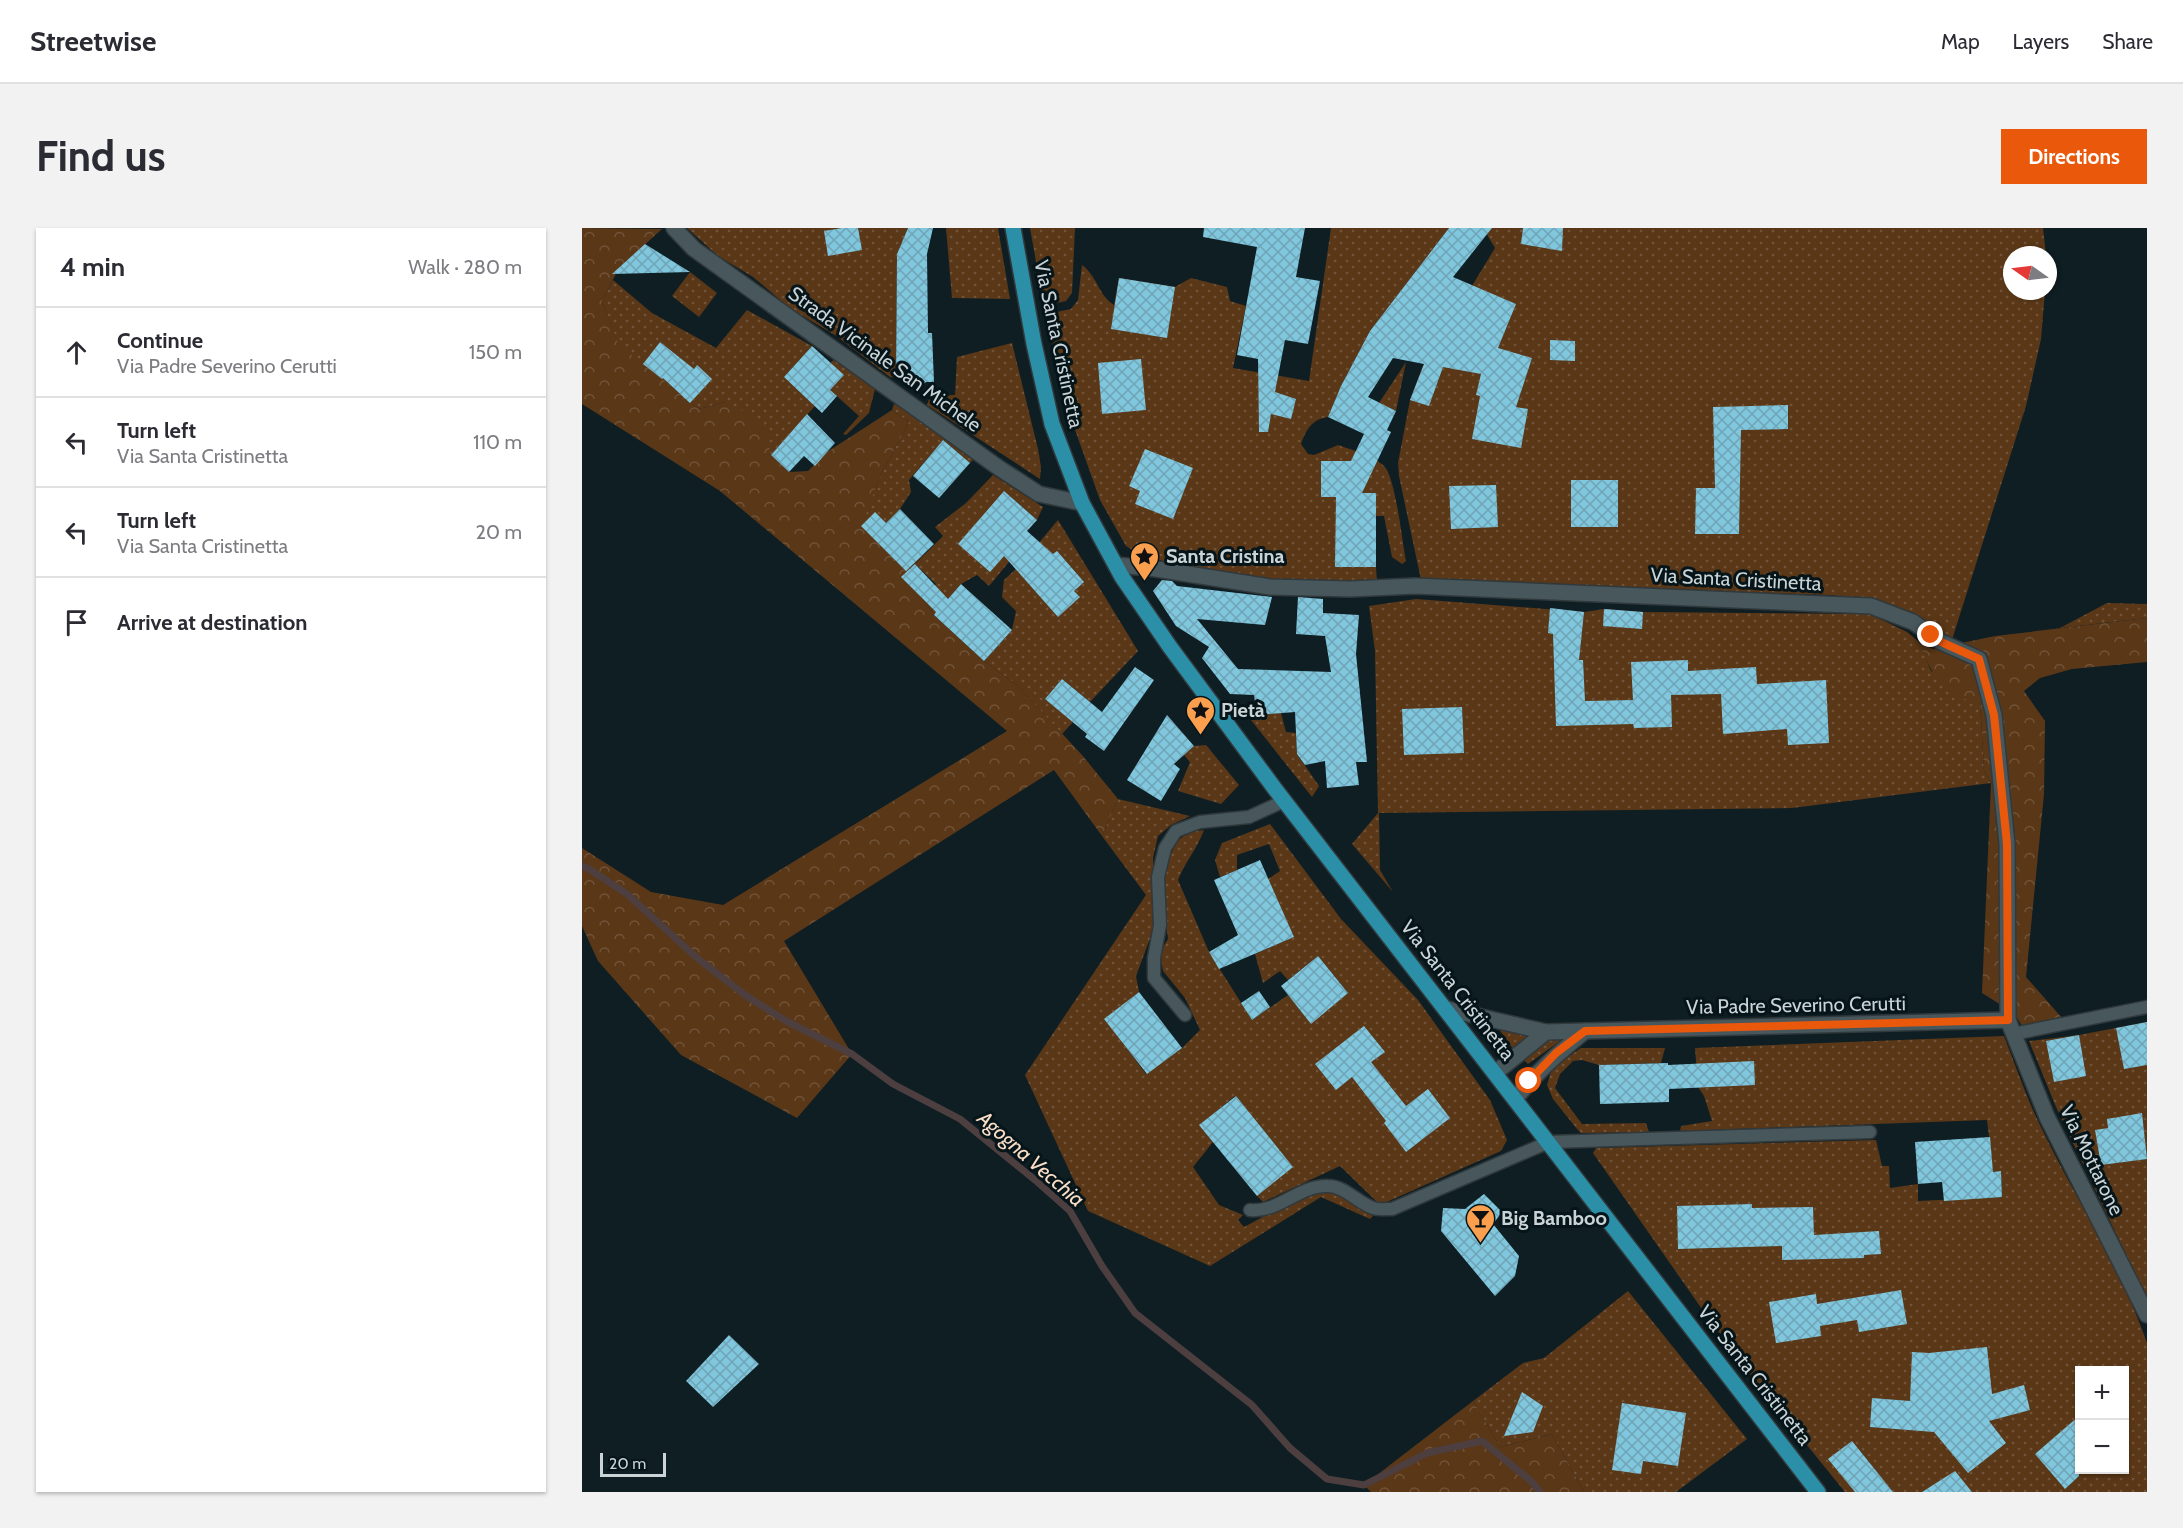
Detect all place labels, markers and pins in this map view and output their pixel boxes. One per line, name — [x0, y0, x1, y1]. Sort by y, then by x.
place icon: Santa Cristina — [1129, 540, 1161, 582]
place label: Santa Cristina — [1166, 544, 1285, 568]
place icon: Pietà — [1184, 694, 1216, 736]
place label: Pietà — [1221, 698, 1265, 722]
bar icon: Big Bamboo — [1464, 1202, 1496, 1244]
place label: Big Bamboo — [1501, 1206, 1607, 1230]

